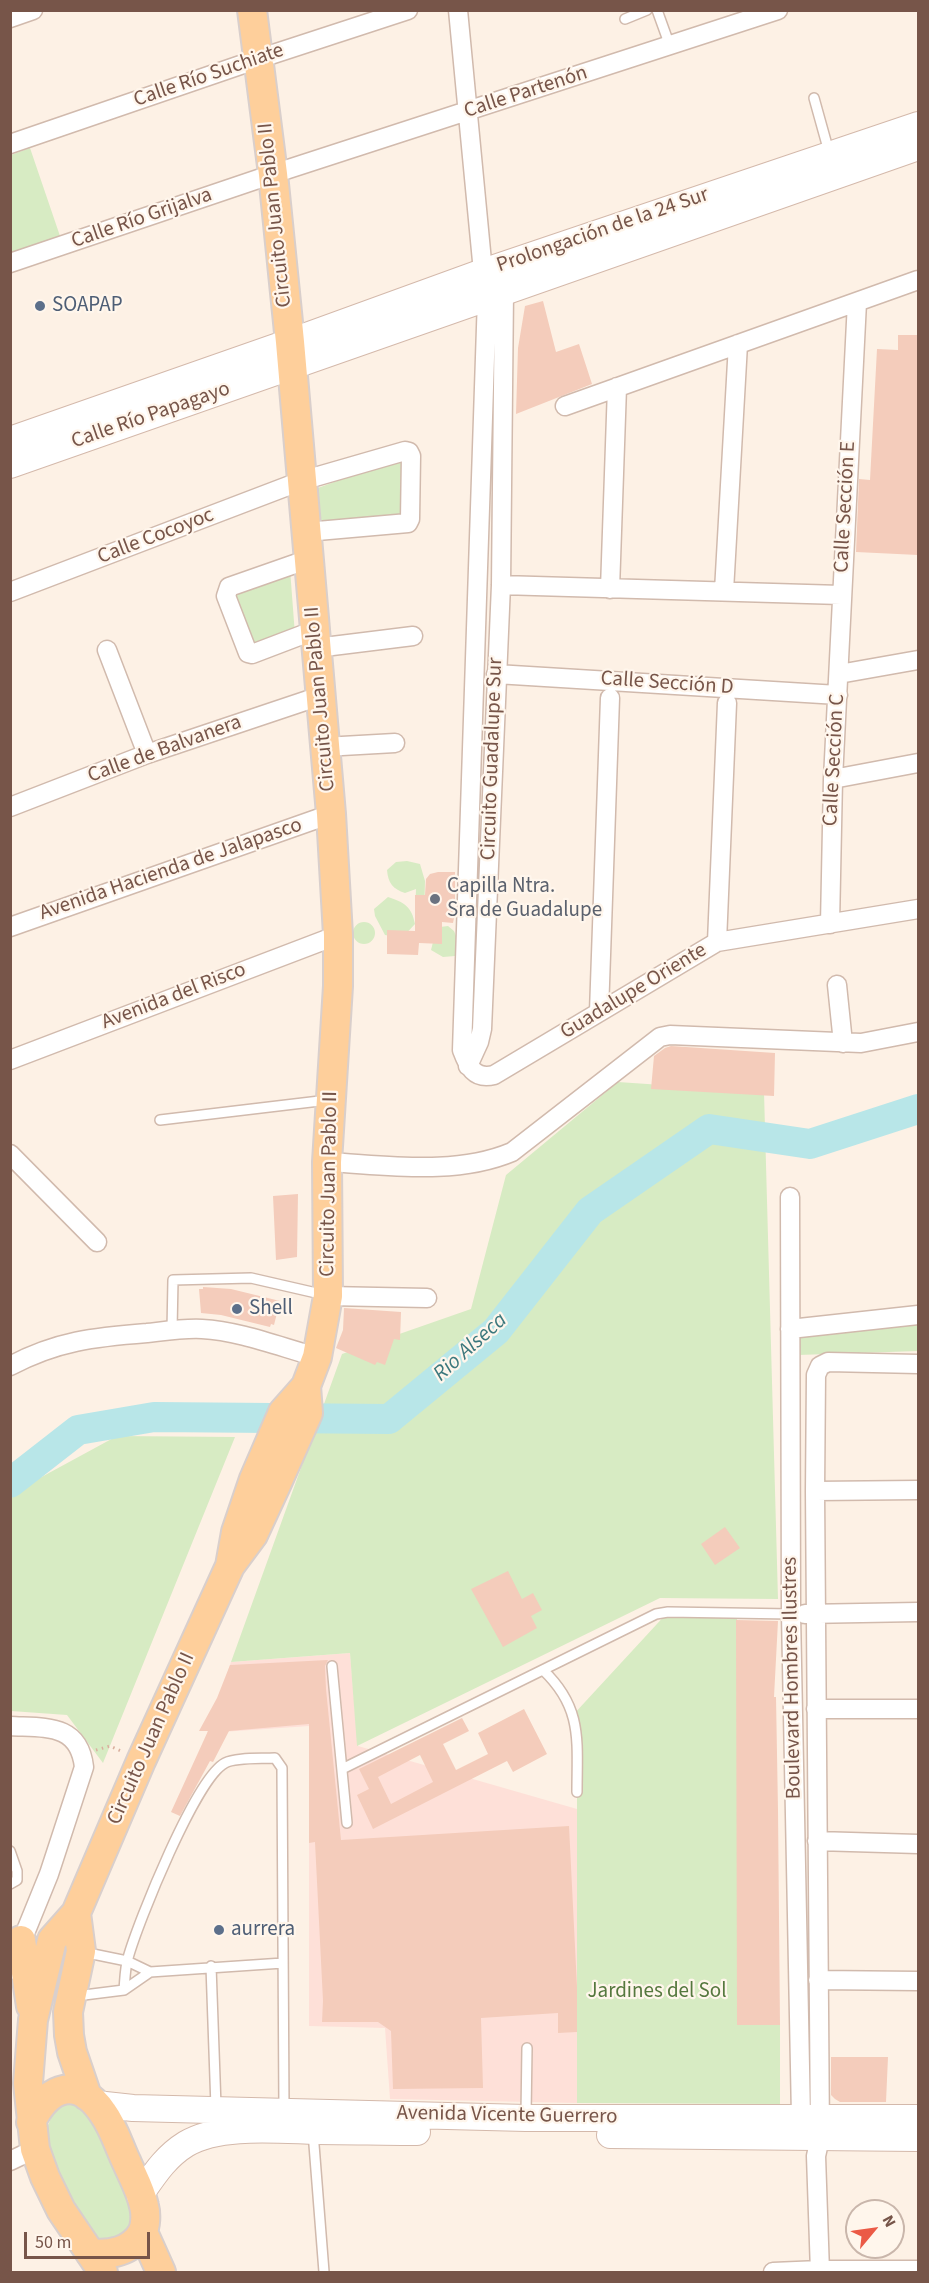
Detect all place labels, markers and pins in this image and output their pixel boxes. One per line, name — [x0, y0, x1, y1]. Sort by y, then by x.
place label: SOAPAP — [52, 293, 123, 319]
marker: SOAPAP — [33, 299, 47, 313]
place label: Capilla Ntra. Sra de Guadalupe — [447, 874, 602, 924]
marker: Capilla Ntra. Sra de Guadalupe — [428, 892, 442, 906]
place label: Shell — [249, 1296, 293, 1322]
marker: Shell — [230, 1302, 244, 1316]
place label: aurrera — [231, 1917, 295, 1943]
marker: aurrera — [212, 1923, 226, 1937]

